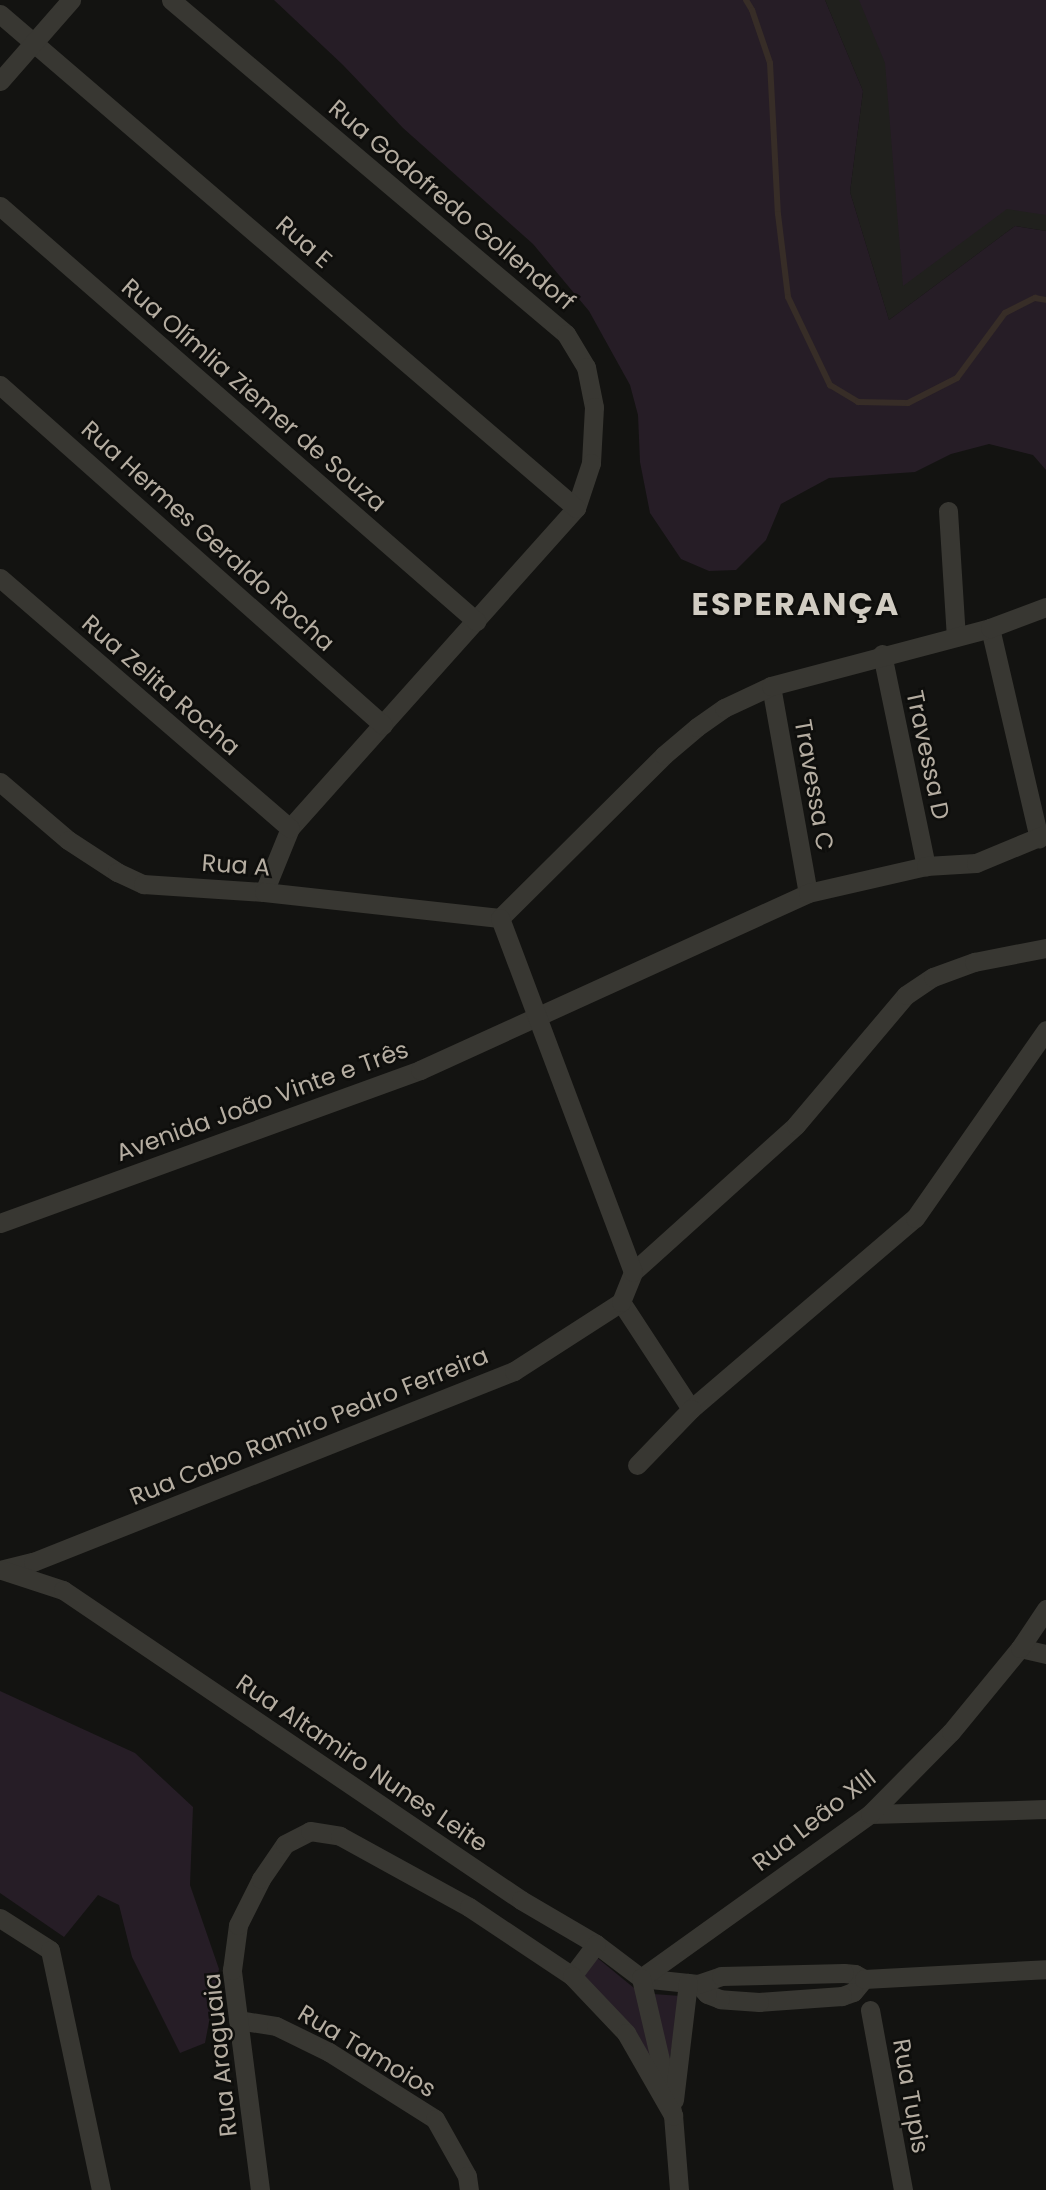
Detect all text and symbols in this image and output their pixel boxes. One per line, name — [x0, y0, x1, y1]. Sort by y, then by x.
street label: Rua Godofredo Gollendorf — [323, 94, 581, 316]
street label: Rua E — [270, 210, 338, 274]
street label: Rua Olímlia Ziemer de Souza — [116, 272, 392, 518]
street label: Rua Hermes Geraldo Rocha — [76, 415, 340, 657]
district label: ESPERANÇA — [693, 585, 899, 623]
street label: Rua Zelita Rocha — [76, 609, 246, 761]
street label: Travessa D — [900, 688, 956, 822]
street label: Travessa C — [788, 717, 840, 853]
street label: Rua A — [201, 848, 271, 882]
street label: Avenida João Vinte e Três — [112, 1035, 412, 1167]
street label: Rua Cabo Ramiro Pedro Ferreira — [126, 1341, 492, 1511]
street label: Rua Altamiro Nunes Leite — [231, 1668, 493, 1858]
street label: Rua Leão XIII — [747, 1763, 881, 1877]
street label: Rua Araguaia — [197, 1972, 243, 2138]
street label: Rua Tamoios — [293, 1999, 441, 2103]
street label: Rua Tupis — [887, 2037, 935, 2155]

